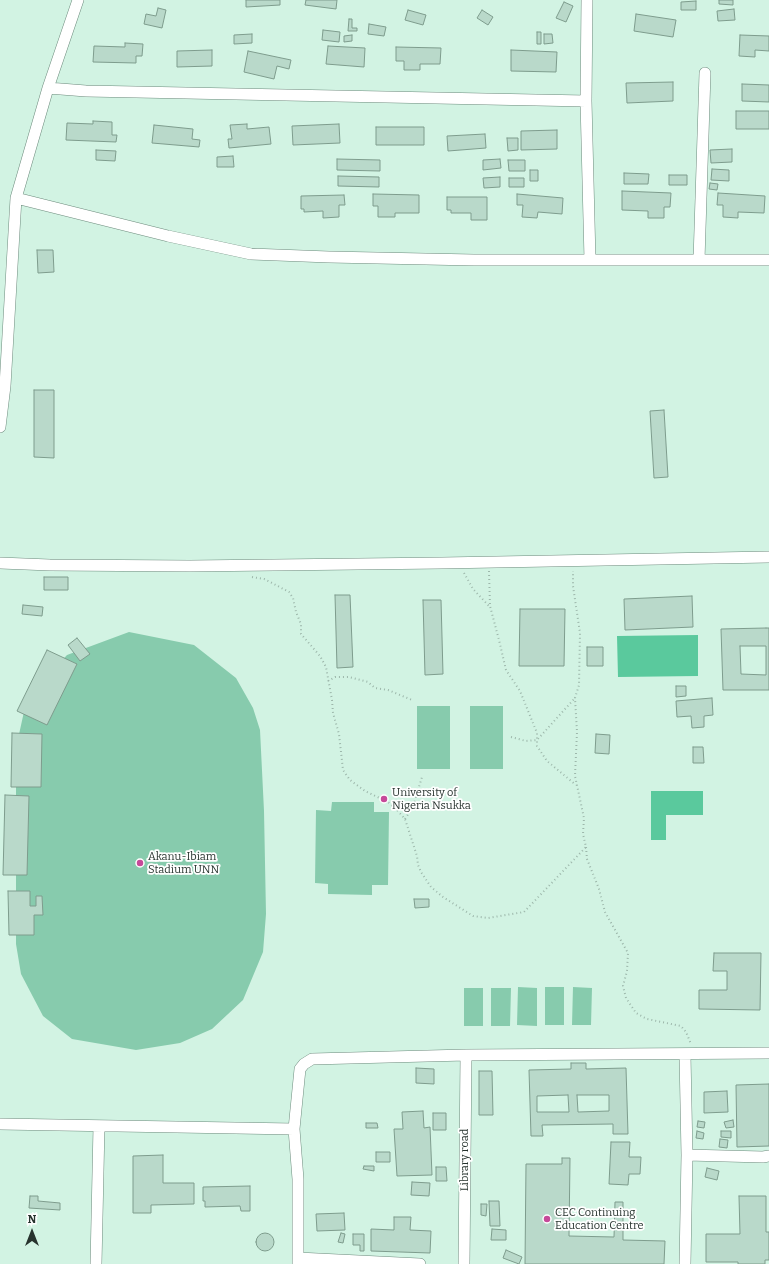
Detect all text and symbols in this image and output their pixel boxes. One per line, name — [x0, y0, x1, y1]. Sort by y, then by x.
place label: University of Nigeria Nsukka — [392, 786, 471, 812]
marker: University of Nigeria Nsukka — [379, 794, 389, 804]
place label: Akanu-Ibiam Stadium UNN — [148, 850, 219, 876]
marker: Akanu-Ibiam Stadium UNN — [135, 858, 145, 868]
street label: Library road — [458, 1129, 472, 1191]
place label: CEC Continuing Education Centre — [555, 1206, 644, 1232]
north arrow — [12, 1212, 52, 1252]
text: N — [28, 1213, 36, 1226]
marker: CEC Continuing Education Centre — [542, 1214, 552, 1224]

